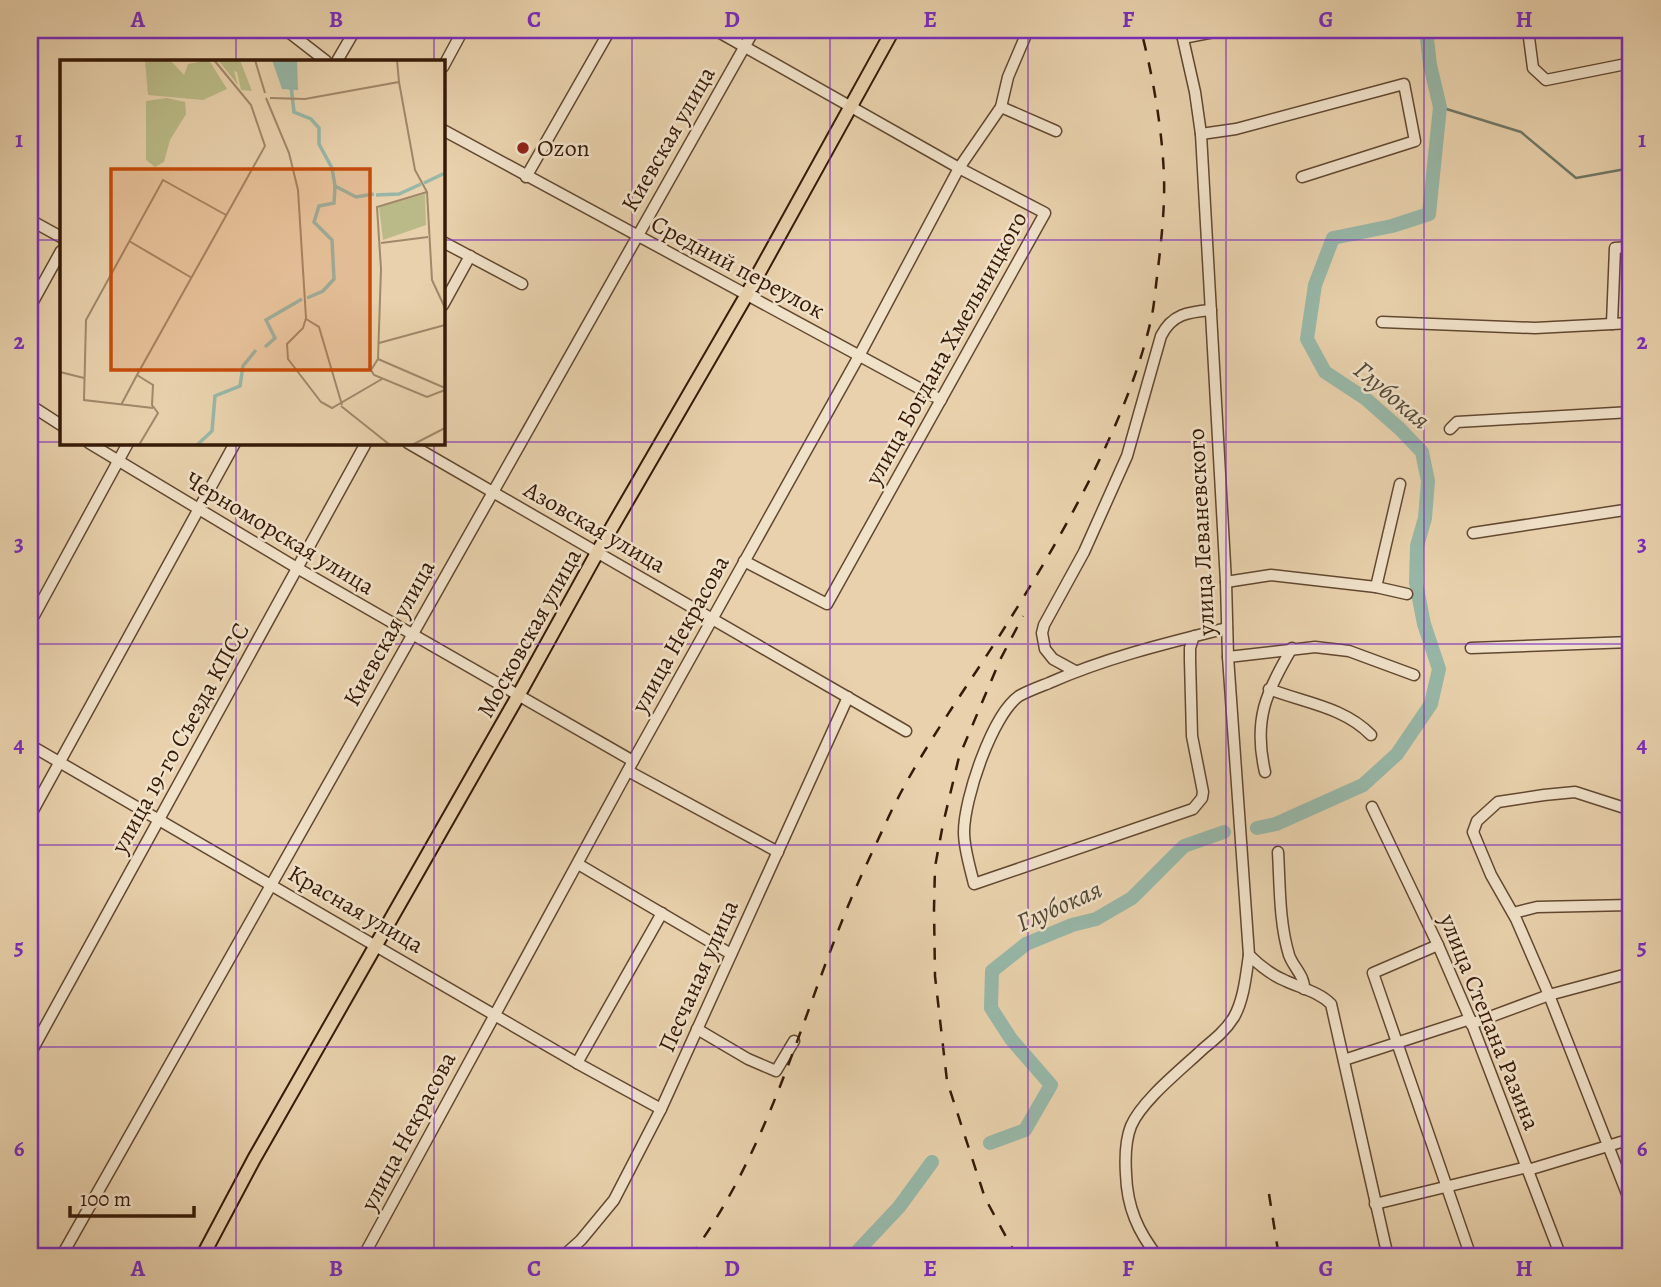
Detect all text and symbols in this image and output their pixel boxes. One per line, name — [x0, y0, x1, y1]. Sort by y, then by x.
text: A — [130, 4, 146, 35]
text: B — [329, 4, 343, 35]
text: C — [527, 4, 541, 35]
text: D — [724, 4, 740, 35]
text: E — [923, 4, 937, 35]
text: F — [1122, 4, 1135, 35]
text: G — [1318, 4, 1334, 35]
text: H — [1515, 4, 1533, 35]
inset map — [60, 60, 444, 444]
street label: Киевская улица — [613, 61, 723, 217]
text: 1 — [15, 124, 23, 155]
text: 1 — [1638, 124, 1646, 155]
place label: Ozon — [537, 132, 590, 164]
marker: Ozon — [515, 140, 531, 156]
street label: улица Богдана Хмельницкого — [857, 206, 1035, 491]
street label: Средний переулок — [645, 208, 831, 326]
text: 2 — [13, 326, 25, 357]
text: 2 — [1636, 326, 1648, 357]
water label: Глубокая — [1346, 353, 1438, 438]
street label: улица Леваневского — [1180, 428, 1222, 637]
street label: Черноморская улица — [179, 464, 381, 602]
street label: Азовская улица — [517, 473, 672, 581]
text: 3 — [14, 528, 24, 559]
text: 3 — [1637, 528, 1647, 559]
street label: Московская улица — [469, 543, 589, 723]
street label: улица Некрасова — [623, 550, 737, 719]
street label: Киевская улица — [336, 554, 442, 712]
street label: улица 19-го Съезда КПСС — [103, 617, 257, 860]
text: 4 — [14, 729, 25, 760]
text: 4 — [1637, 729, 1648, 760]
street label: Красная улица — [282, 857, 430, 961]
water label: Глубокая — [1011, 872, 1108, 940]
street label: Песчаная улица — [650, 895, 746, 1057]
street label: улица Степана Разина — [1432, 908, 1548, 1135]
text: 5 — [14, 931, 24, 962]
text: 5 — [1637, 931, 1647, 962]
street label: улица Некрасова — [352, 1046, 463, 1217]
text: 6 — [14, 1133, 25, 1164]
text: 6 — [1637, 1133, 1648, 1164]
scale bar — [70, 1175, 194, 1219]
text: 100 m — [80, 1185, 131, 1213]
text: A — [130, 1253, 146, 1284]
text: B — [329, 1253, 343, 1284]
text: C — [527, 1253, 541, 1284]
text: D — [724, 1253, 740, 1284]
text: E — [923, 1253, 937, 1284]
text: F — [1122, 1253, 1135, 1284]
text: G — [1318, 1253, 1334, 1284]
text: H — [1515, 1253, 1533, 1284]

